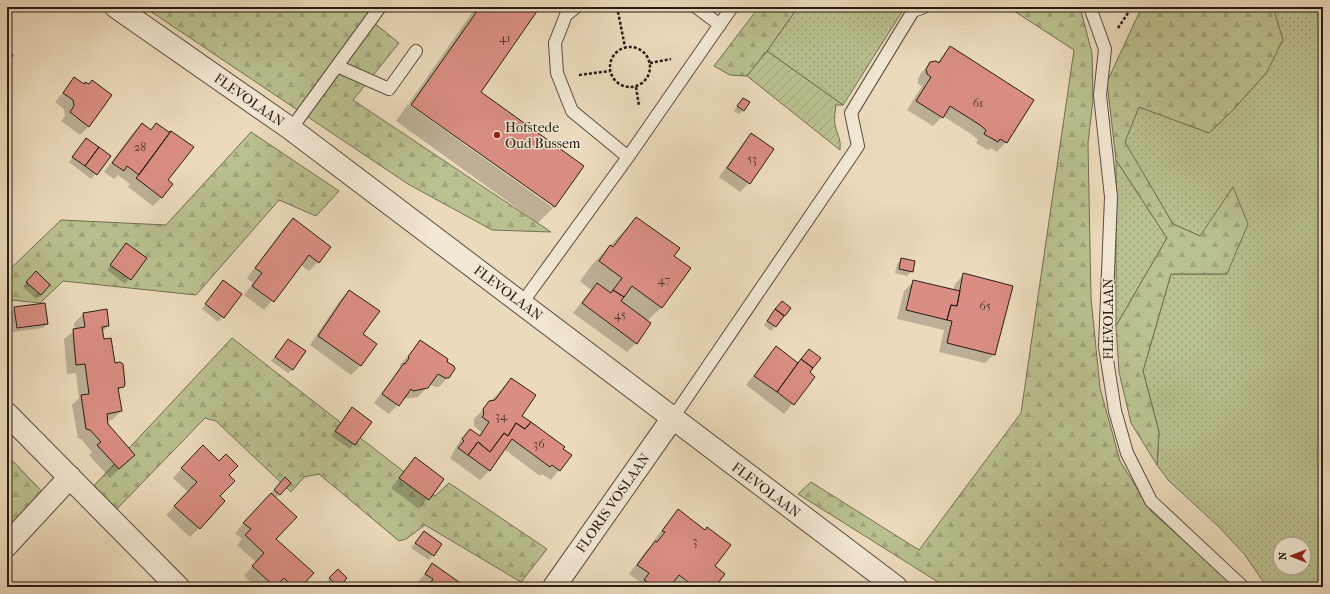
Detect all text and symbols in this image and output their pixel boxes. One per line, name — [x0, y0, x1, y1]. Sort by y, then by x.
house number: 41 — [499, 31, 511, 45]
street label: FLEVOLAAN — [211, 70, 288, 131]
house number: 61 — [973, 96, 983, 110]
place label: Hofstede Oud Bussem — [505, 119, 581, 152]
marker: Hofstede Oud Bussem — [492, 130, 502, 140]
house number: 28 — [134, 140, 146, 154]
house number: 53 — [747, 152, 757, 166]
street label: FLEVOLAAN — [470, 262, 546, 325]
house number: 47 — [658, 273, 670, 287]
street label: FLEVOLAAN — [1100, 278, 1117, 360]
house number: 65 — [979, 299, 991, 313]
house number: 45 — [614, 308, 626, 322]
house number: 34 — [495, 409, 508, 423]
house number: 36 — [533, 437, 545, 451]
street label: FLORIS VOSLAAN — [572, 450, 654, 556]
street label: FLEVOLAAN — [728, 459, 804, 522]
house number: 3 — [693, 534, 698, 548]
north arrow — [1272, 536, 1312, 576]
text: N — [1276, 551, 1289, 560]

